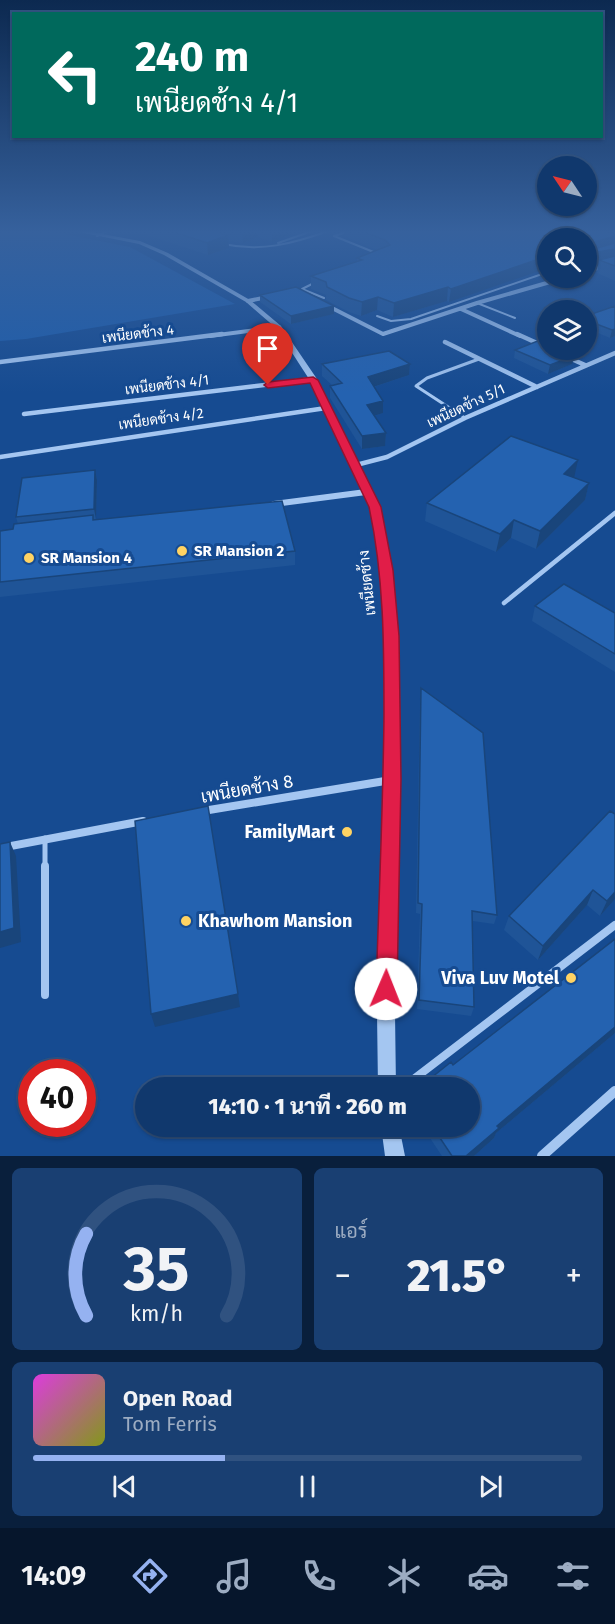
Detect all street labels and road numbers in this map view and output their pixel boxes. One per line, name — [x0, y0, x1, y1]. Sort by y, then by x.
street label: เพนียดช้าง 4 — [101, 320, 176, 347]
street label: เพนียดช้าง 4/1 — [124, 370, 210, 399]
street label: เพนียดช้าง 5/1 — [424, 380, 508, 431]
street label: เพนียดช้าง 4/2 — [117, 404, 205, 433]
street label: เพนียดช้าง — [354, 549, 379, 617]
street label: เพนียดช้าง 8 — [199, 768, 295, 808]

